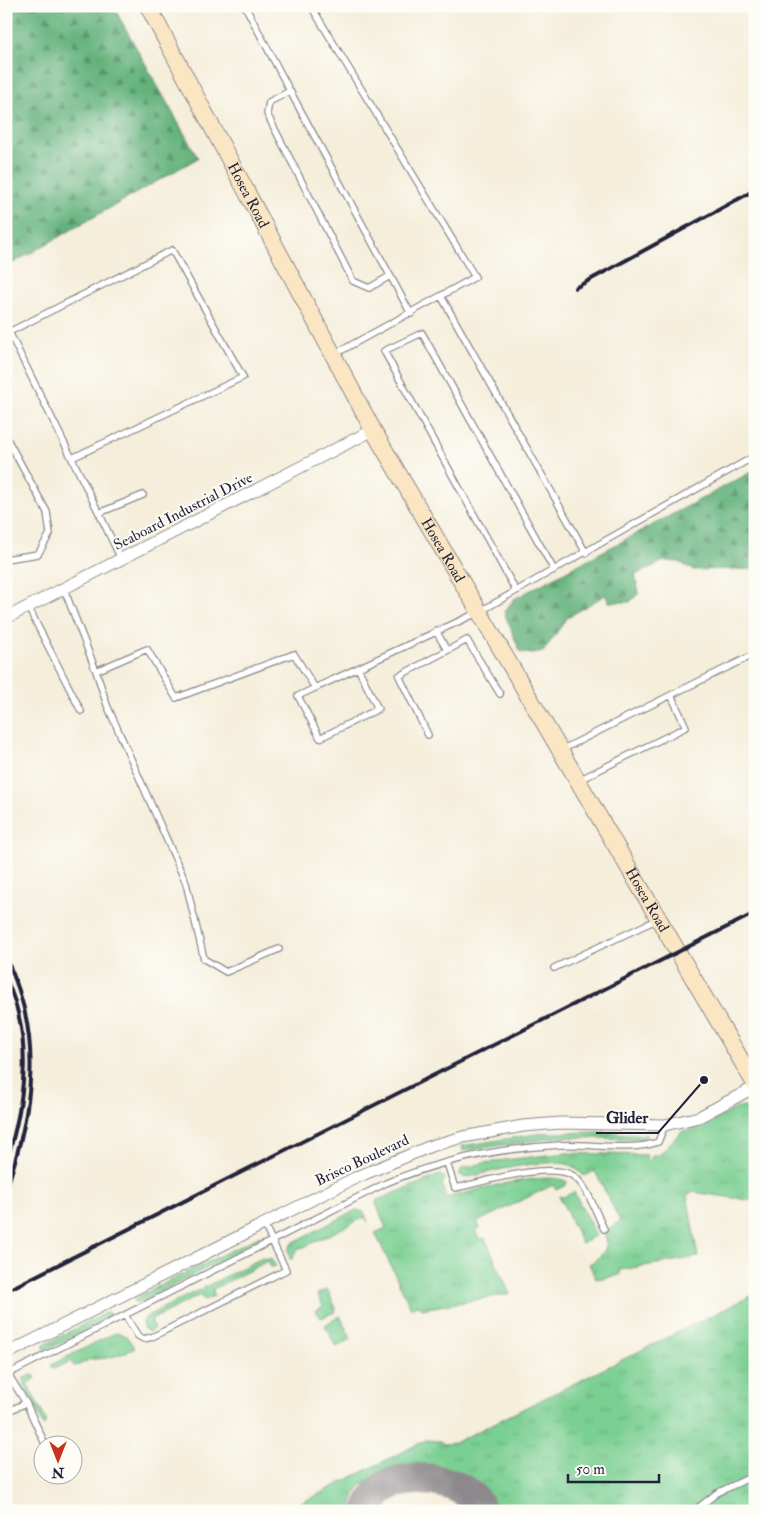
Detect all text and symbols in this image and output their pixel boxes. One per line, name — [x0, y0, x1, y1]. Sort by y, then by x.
street label: Hosea Road — [223, 159, 273, 232]
street label: Seaboard Industrial Drive — [111, 468, 256, 555]
street label: Hosea Road — [416, 515, 469, 586]
street label: Hosea Road — [621, 864, 673, 936]
callout: Glider — [596, 1102, 658, 1133]
text: Glider — [606, 1108, 649, 1128]
street label: Brisco Boulevard — [312, 1130, 413, 1190]
north arrow — [32, 1434, 82, 1484]
scale bar — [568, 1452, 660, 1484]
text: 50 m — [576, 1460, 605, 1479]
text: N — [51, 1464, 65, 1481]

